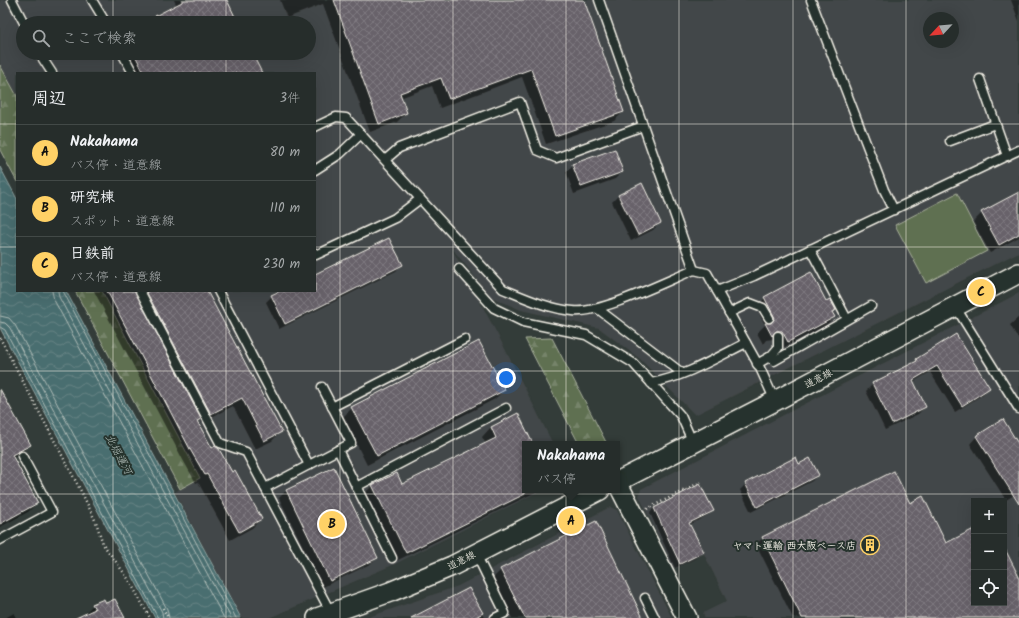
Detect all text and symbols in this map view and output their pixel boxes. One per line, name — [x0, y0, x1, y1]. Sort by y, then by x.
north arrow — [923, 12, 959, 48]
search box — [16, 16, 316, 60]
icon: search — [30, 27, 52, 49]
text: ここで検索 — [62, 27, 137, 51]
text: 周辺 — [32, 86, 66, 113]
text: 3件 — [280, 88, 300, 109]
text: Nakahama — [70, 130, 138, 154]
text: A — [41, 142, 49, 163]
text: 80 m — [270, 142, 300, 163]
text: バス停 · 道意線 — [70, 155, 162, 176]
text: 研究棟 — [70, 186, 115, 210]
text: B — [41, 198, 49, 219]
text: 110 m — [270, 198, 300, 219]
text: スポット · 道意線 — [70, 211, 175, 232]
text: 日鉄前 — [70, 242, 115, 266]
text: C — [41, 254, 49, 275]
text: 230 m — [263, 254, 300, 275]
text: バス停 · 道意線 — [70, 267, 162, 288]
pin: C — [968, 277, 994, 307]
street label: 道意線 — [801, 365, 835, 393]
your location — [496, 368, 516, 388]
water label: 北堀運河 — [100, 431, 137, 480]
popup — [522, 441, 620, 493]
text: Nakahama — [537, 444, 605, 468]
text: バス停 — [537, 469, 576, 490]
map controls — [971, 498, 1007, 606]
button: + — [971, 498, 1007, 534]
pin: A — [558, 506, 584, 536]
pin: B — [319, 509, 345, 539]
building icon: ヤマト運輸 西大阪ベース店 — [859, 534, 881, 556]
button: − — [971, 534, 1007, 570]
place label: ヤマト運輸 西大阪ベース店 — [733, 538, 856, 554]
street label: 道意線 — [444, 547, 478, 575]
button: locate — [971, 570, 1007, 606]

